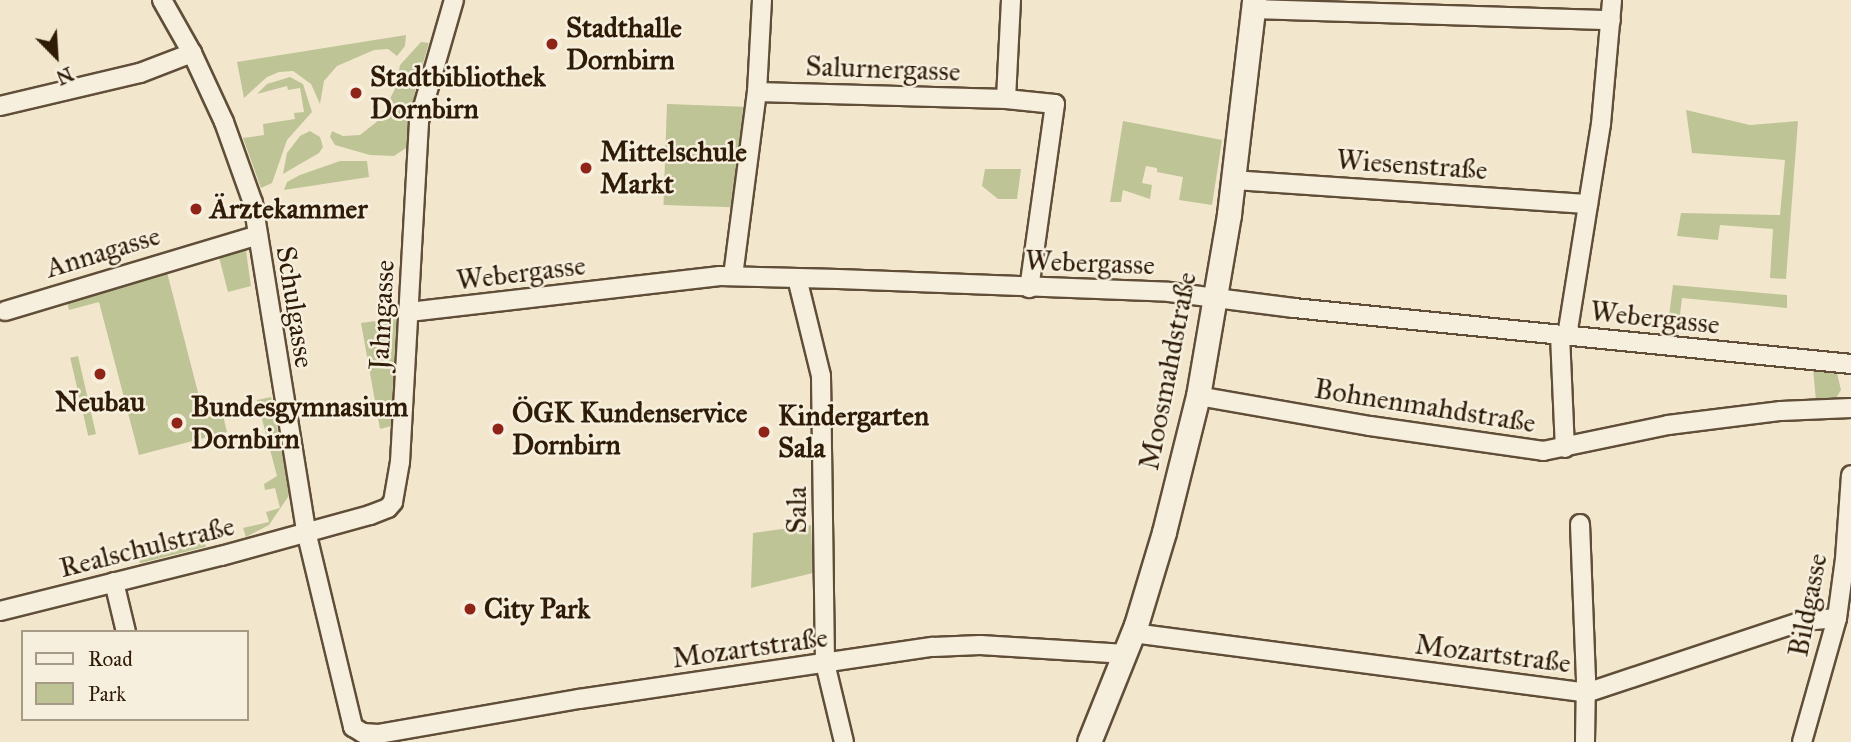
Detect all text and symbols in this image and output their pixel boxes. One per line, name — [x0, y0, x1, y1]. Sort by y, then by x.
place label: Stadthalle Dornbirn — [566, 11, 682, 77]
north arrow — [21, 21, 91, 91]
marker: Stadthalle Dornbirn — [544, 36, 560, 52]
street label: Salurnergasse — [805, 50, 961, 88]
place label: Stadtbibliothek Dornbirn — [370, 60, 546, 126]
text: N — [53, 62, 77, 89]
marker: Stadtbibliothek Dornbirn — [348, 85, 364, 101]
place label: Mittelschule Markt — [600, 135, 747, 201]
street label: Wiesenstraße — [1335, 143, 1489, 187]
marker: Mittelschule Markt — [578, 160, 594, 176]
place label: Ärztekammer — [210, 192, 368, 226]
marker: Ärztekammer — [188, 201, 204, 217]
street label: Annagasse — [42, 219, 164, 285]
street label: Schulgasse — [269, 244, 321, 370]
street label: Webergasse — [1025, 244, 1155, 282]
street label: Webergasse — [455, 248, 587, 298]
street label: Jahngasse — [362, 259, 402, 371]
street label: Moosmahdstraße — [1132, 269, 1204, 473]
street label: Webergasse — [1589, 295, 1721, 341]
marker: Neubau — [92, 366, 108, 382]
street label: Bohnenmahdstraße — [1312, 372, 1538, 440]
place label: Neubau — [55, 385, 145, 419]
place label: Bundesgymnasium Dornbirn — [191, 390, 408, 456]
place label: ÖGK Kundenservice Dornbirn — [512, 396, 747, 462]
place label: Kindergarten Sala — [778, 399, 929, 465]
marker: Bundesgymnasium Dornbirn — [169, 415, 185, 431]
marker: ÖGK Kundenservice Dornbirn — [490, 421, 506, 437]
marker: Kindergarten Sala — [756, 424, 772, 440]
street label: Sala — [780, 486, 814, 534]
street label: Realschulstraße — [56, 509, 238, 585]
street label: Bildgasse — [1782, 550, 1834, 660]
place label: City Park — [484, 592, 590, 626]
marker: City Park — [462, 601, 478, 617]
street label: Mozartstraße — [670, 620, 830, 676]
street label: Mozartstraße — [1413, 628, 1573, 680]
legend — [21, 630, 248, 721]
text: Road — [88, 646, 133, 672]
text: Park — [88, 681, 126, 707]

